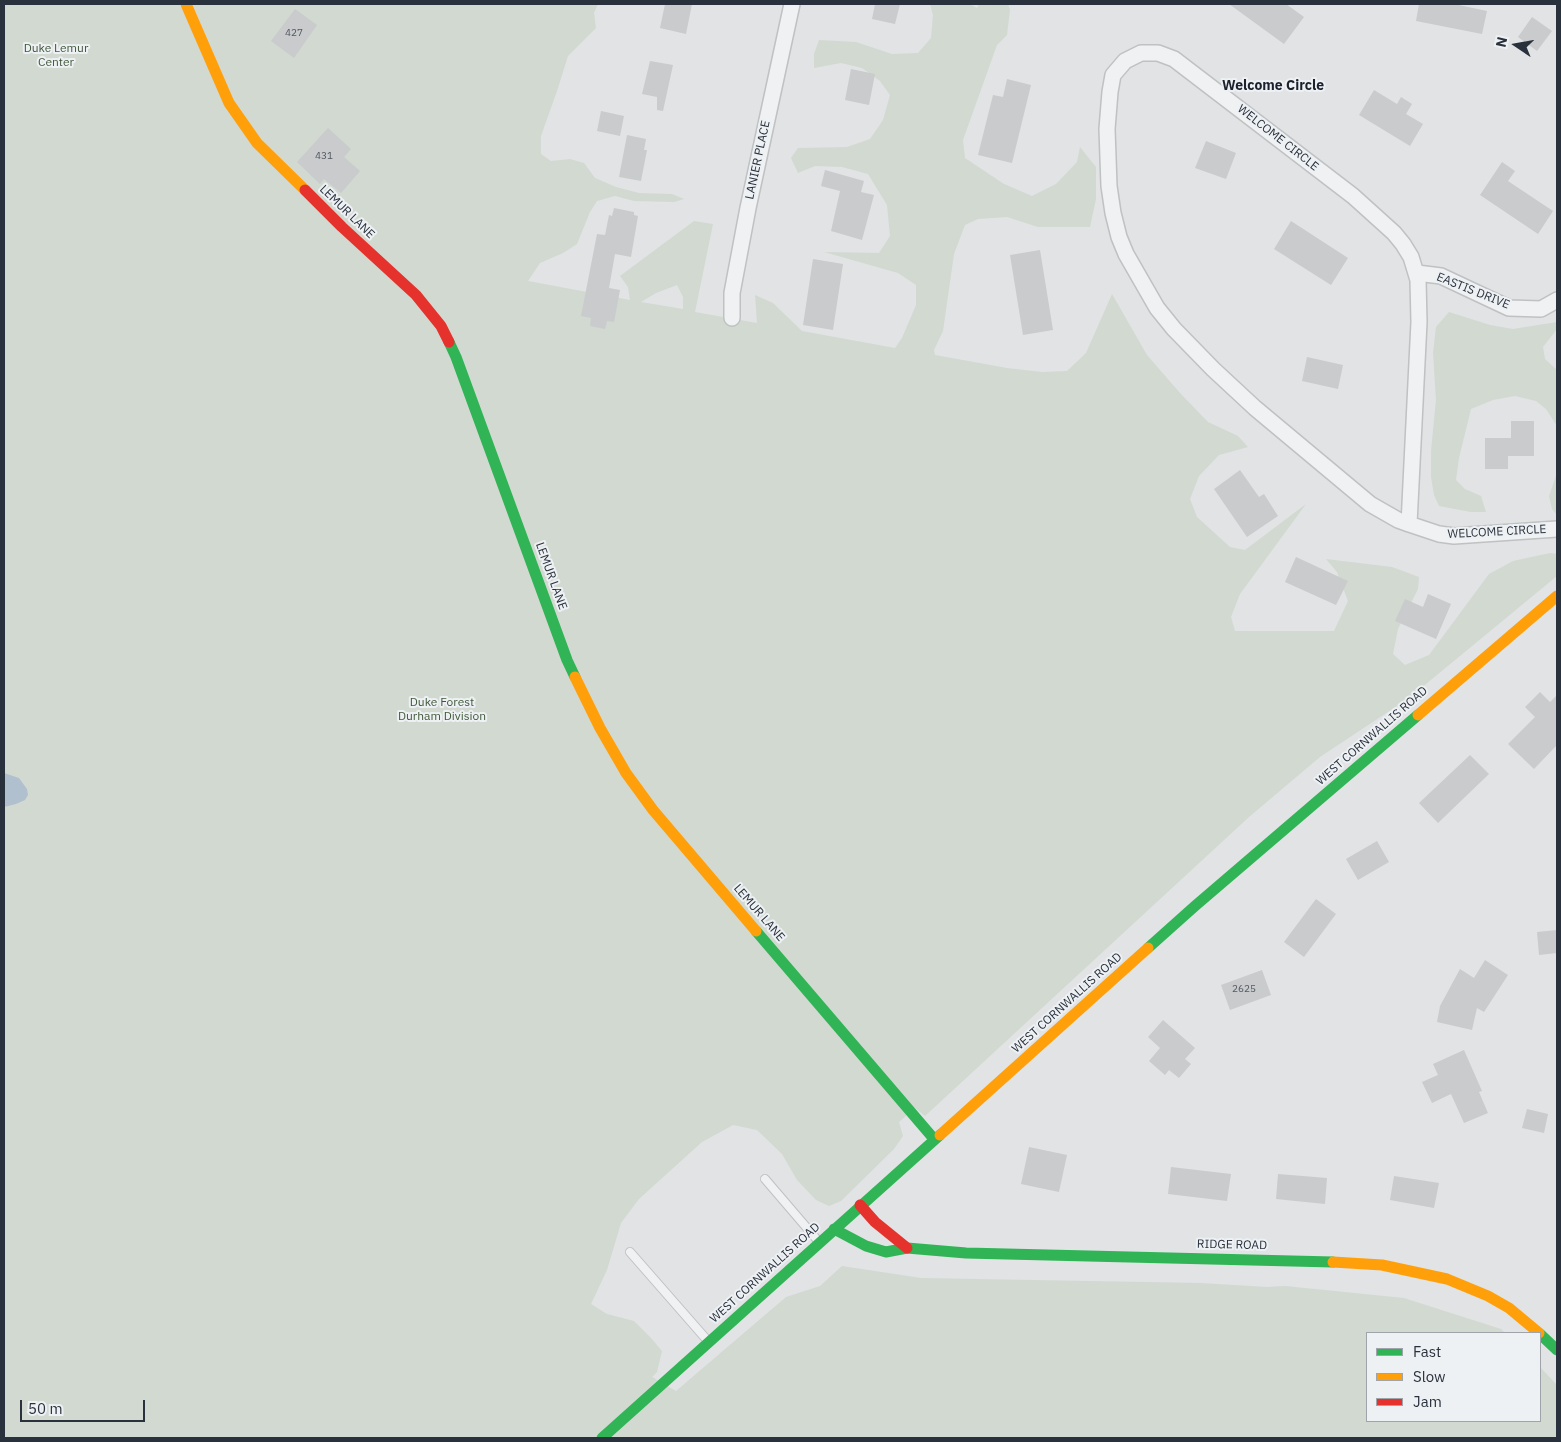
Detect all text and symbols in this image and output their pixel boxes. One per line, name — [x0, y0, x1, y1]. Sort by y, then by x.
north arrow — [1491, 20, 1541, 70]
house number: 427 — [285, 27, 303, 39]
text: N — [1491, 35, 1511, 49]
park label: Duke Lemur Center — [24, 42, 88, 70]
district label: Welcome Circle — [1222, 78, 1324, 94]
street label: WELCOME CIRCLE — [1235, 102, 1321, 174]
street label: LANIER PLACE — [743, 119, 773, 201]
house number: 431 — [315, 150, 333, 162]
street label: LEMUR LANE — [317, 182, 377, 242]
street label: EASTIS DRIVE — [1434, 270, 1512, 312]
street label: WELCOME CIRCLE — [1447, 522, 1547, 542]
street label: LEMUR LANE — [532, 540, 570, 612]
street label: WEST CORNWALLIS ROAD — [1313, 684, 1431, 788]
park label: Duke Forest Durham Division — [398, 696, 486, 724]
street label: LEMUR LANE — [730, 882, 788, 944]
street label: WEST CORNWALLIS ROAD — [1009, 950, 1125, 1056]
house number: 2625 — [1232, 983, 1256, 995]
street label: WEST CORNWALLIS ROAD — [707, 1220, 823, 1326]
street label: RIDGE ROAD — [1197, 1237, 1267, 1253]
legend — [1366, 1332, 1541, 1422]
text: Fast — [1413, 1342, 1441, 1361]
text: Slow — [1413, 1367, 1446, 1386]
scale bar — [22, 1390, 148, 1422]
text: Jam — [1413, 1392, 1442, 1411]
text: 50 m — [28, 1399, 63, 1418]

